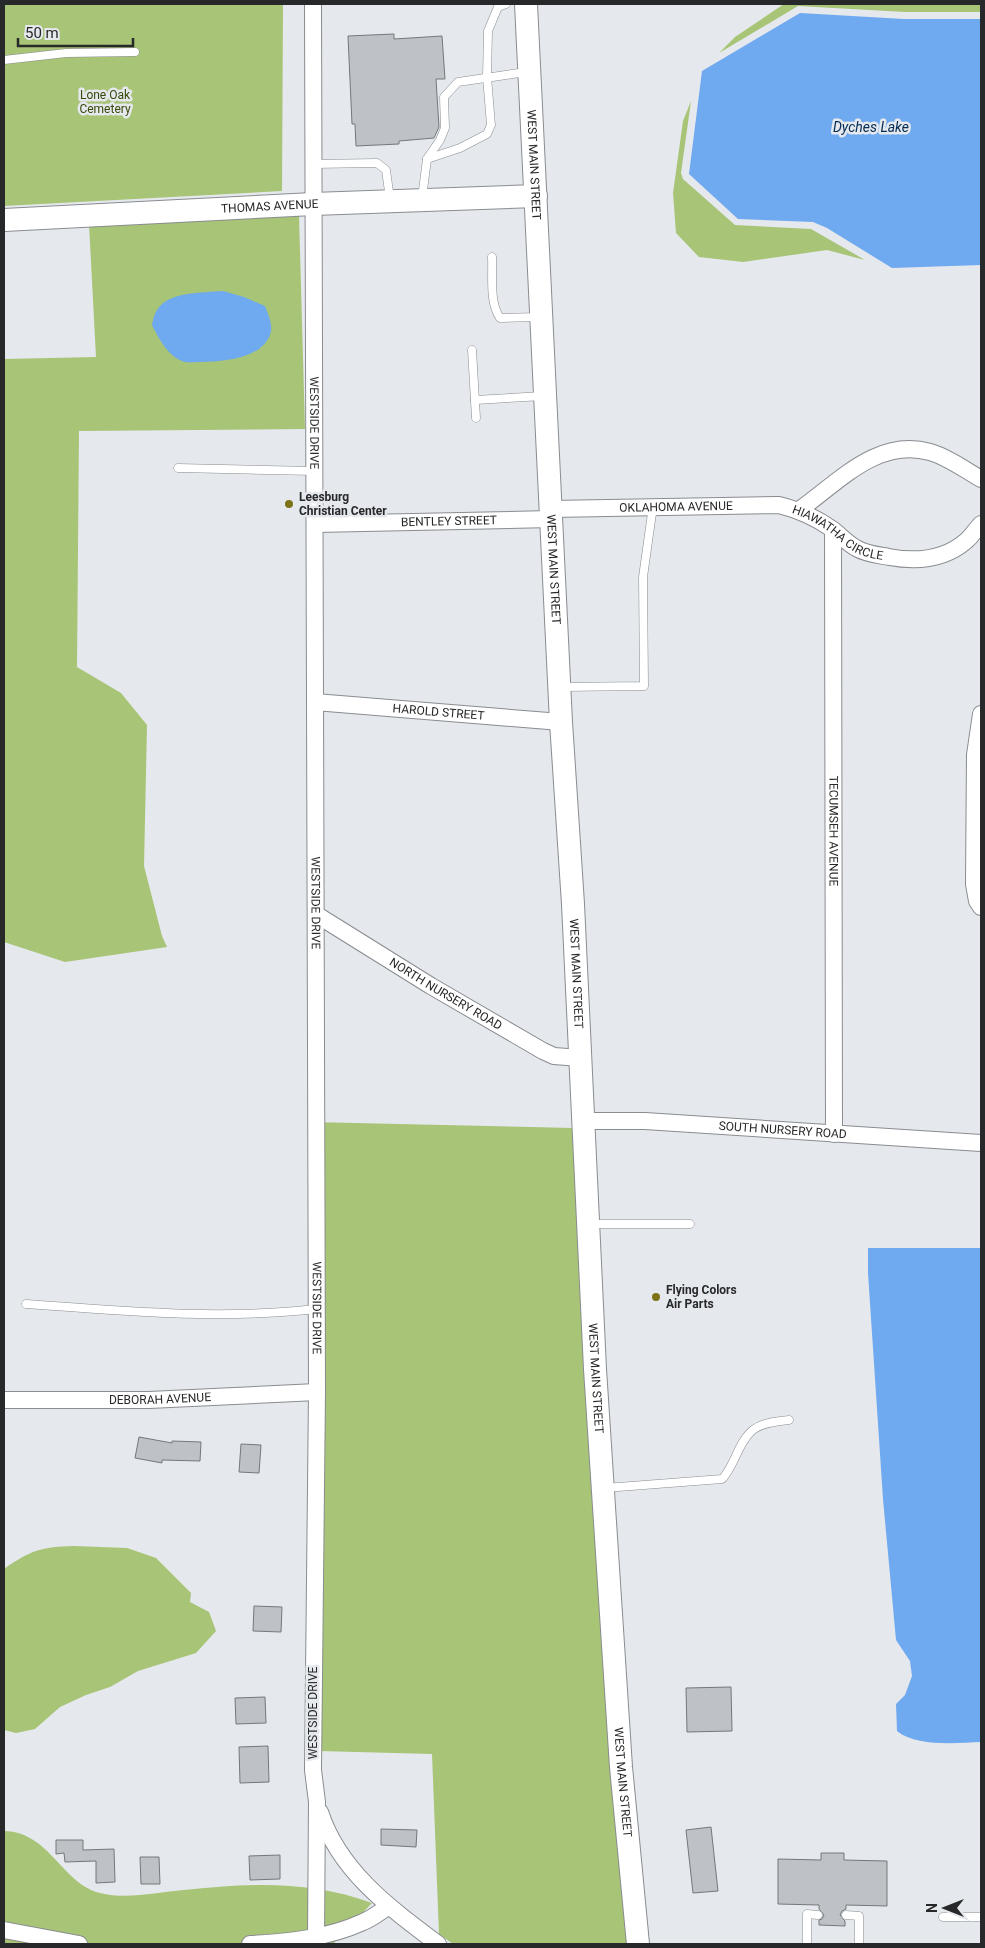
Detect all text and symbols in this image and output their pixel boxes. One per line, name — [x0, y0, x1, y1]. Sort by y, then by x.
scale bar — [18, 15, 132, 47]
text: 50 m — [25, 24, 59, 42]
park label: Lone Oak Cemetery — [79, 88, 131, 116]
street label: WEST MAIN STREET — [524, 109, 544, 220]
water label: Dyches Lake — [833, 119, 909, 135]
street label: THOMAS AVENUE — [221, 197, 319, 216]
street label: WESTSIDE DRIVE — [307, 377, 321, 470]
place label: Leesburg Christian Center — [299, 490, 387, 518]
marker: Leesburg Christian Center — [283, 498, 295, 510]
street label: OKLAHOMA AVENUE — [619, 499, 733, 515]
street label: HIAWATHA CIRCLE — [790, 502, 884, 563]
street label: BENTLEY STREET — [401, 513, 497, 529]
street label: WEST MAIN STREET — [544, 514, 563, 625]
street label: HAROLD STREET — [392, 701, 485, 723]
street label: TECUMSEH AVENUE — [826, 776, 841, 886]
street label: WESTSIDE DRIVE — [308, 857, 323, 950]
street label: WEST MAIN STREET — [567, 918, 586, 1029]
street label: NORTH NURSERY ROAD — [387, 955, 505, 1033]
street label: SOUTH NURSERY ROAD — [718, 1119, 847, 1141]
street label: WESTSIDE DRIVE — [310, 1262, 324, 1355]
place label: Flying Colors Air Parts — [666, 1283, 737, 1311]
marker: Flying Colors Air Parts — [650, 1291, 662, 1303]
street label: WEST MAIN STREET — [586, 1323, 606, 1434]
street label: DEBORAH AVENUE — [109, 1390, 212, 1407]
street label: WESTSIDE DRIVE — [306, 1666, 320, 1759]
street label: WEST MAIN STREET — [611, 1727, 635, 1838]
north arrow — [920, 1883, 970, 1933]
text: N — [924, 1903, 940, 1913]

